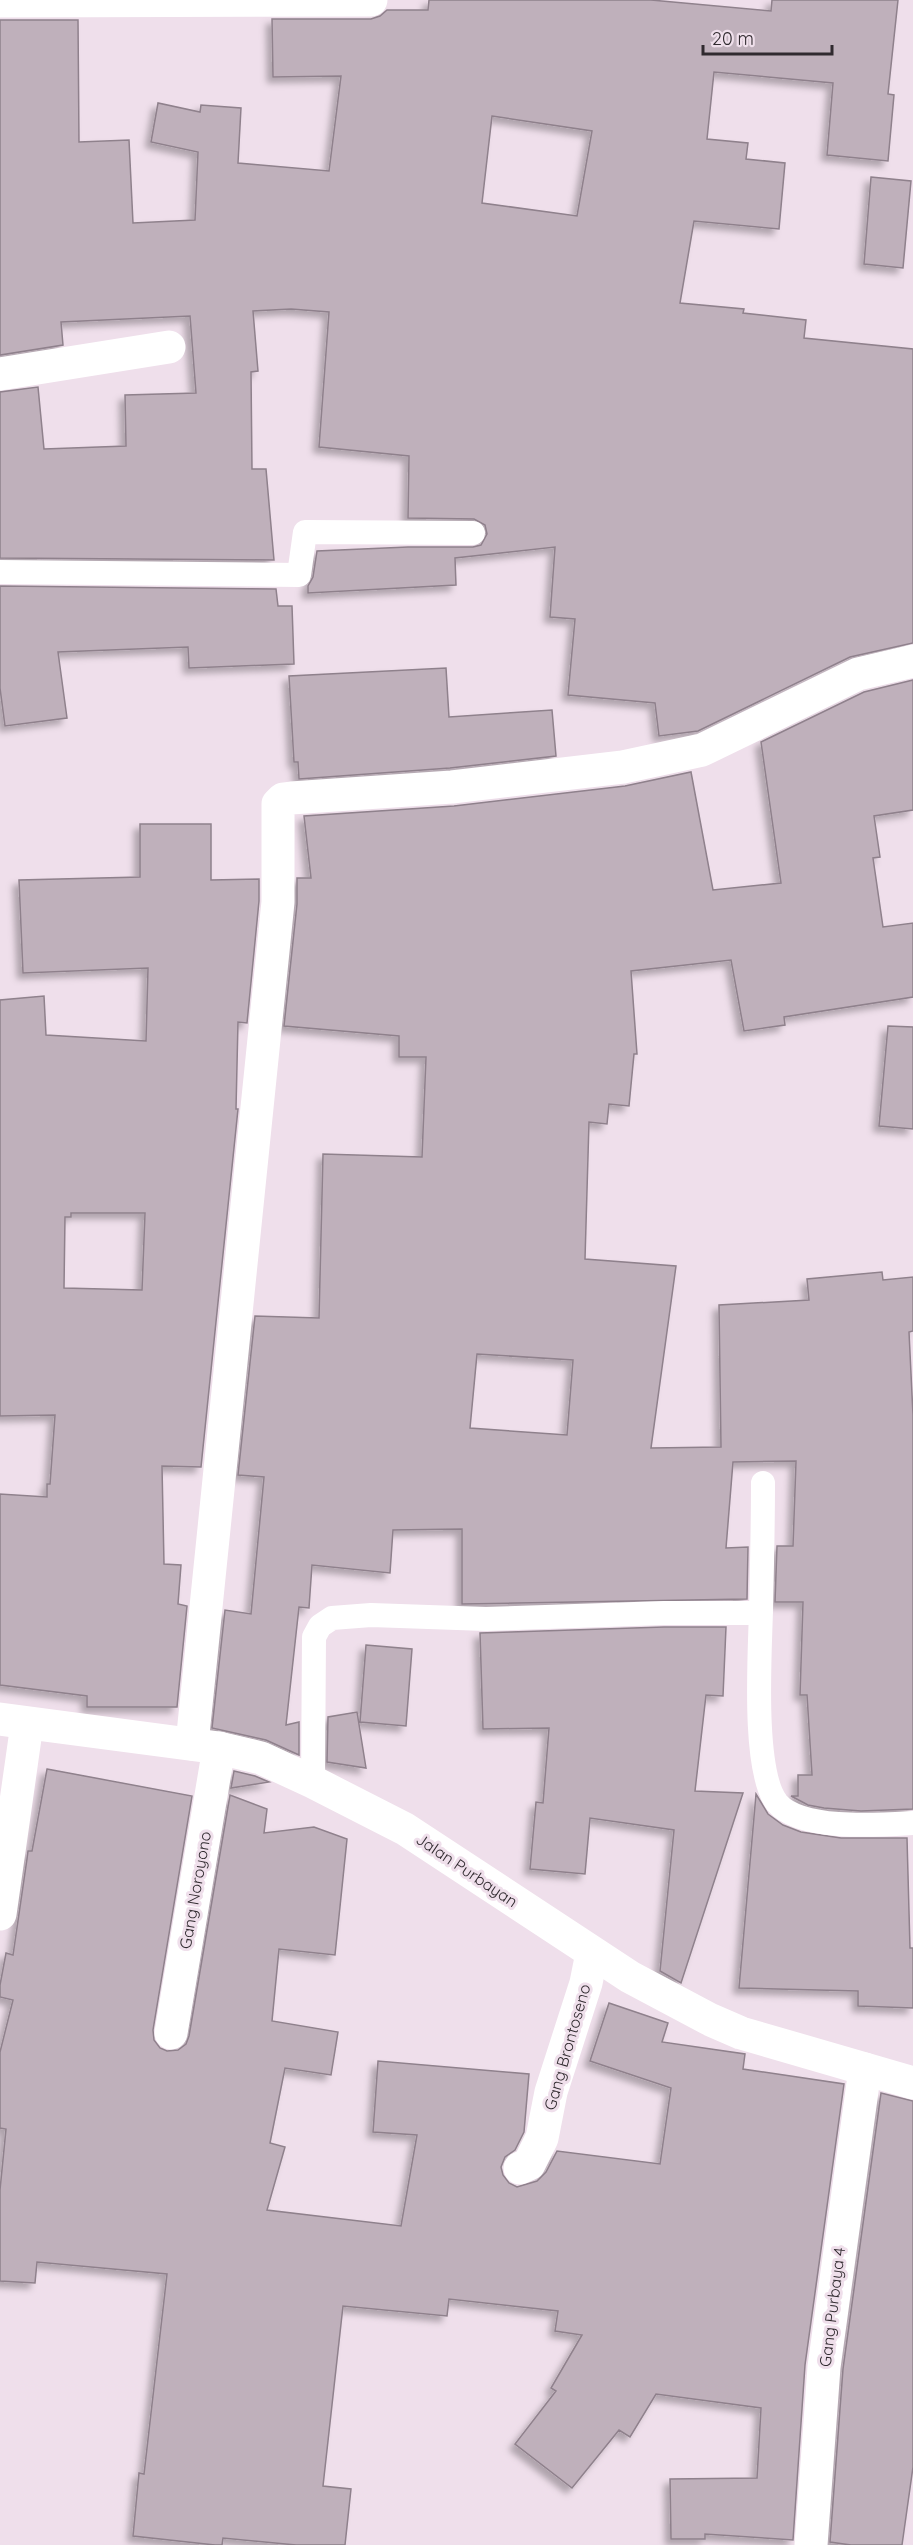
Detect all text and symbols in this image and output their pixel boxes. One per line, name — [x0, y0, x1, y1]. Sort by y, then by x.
scale bar — [703, 18, 832, 56]
text: 20 m — [712, 27, 754, 50]
street label: Jalan Purbayan — [413, 1829, 521, 1911]
street label: Gang Noroyono — [175, 1830, 215, 1950]
street label: Gang Brontoseno — [539, 1982, 595, 2112]
street label: Gang Purbaya 4 — [815, 2246, 849, 2368]

